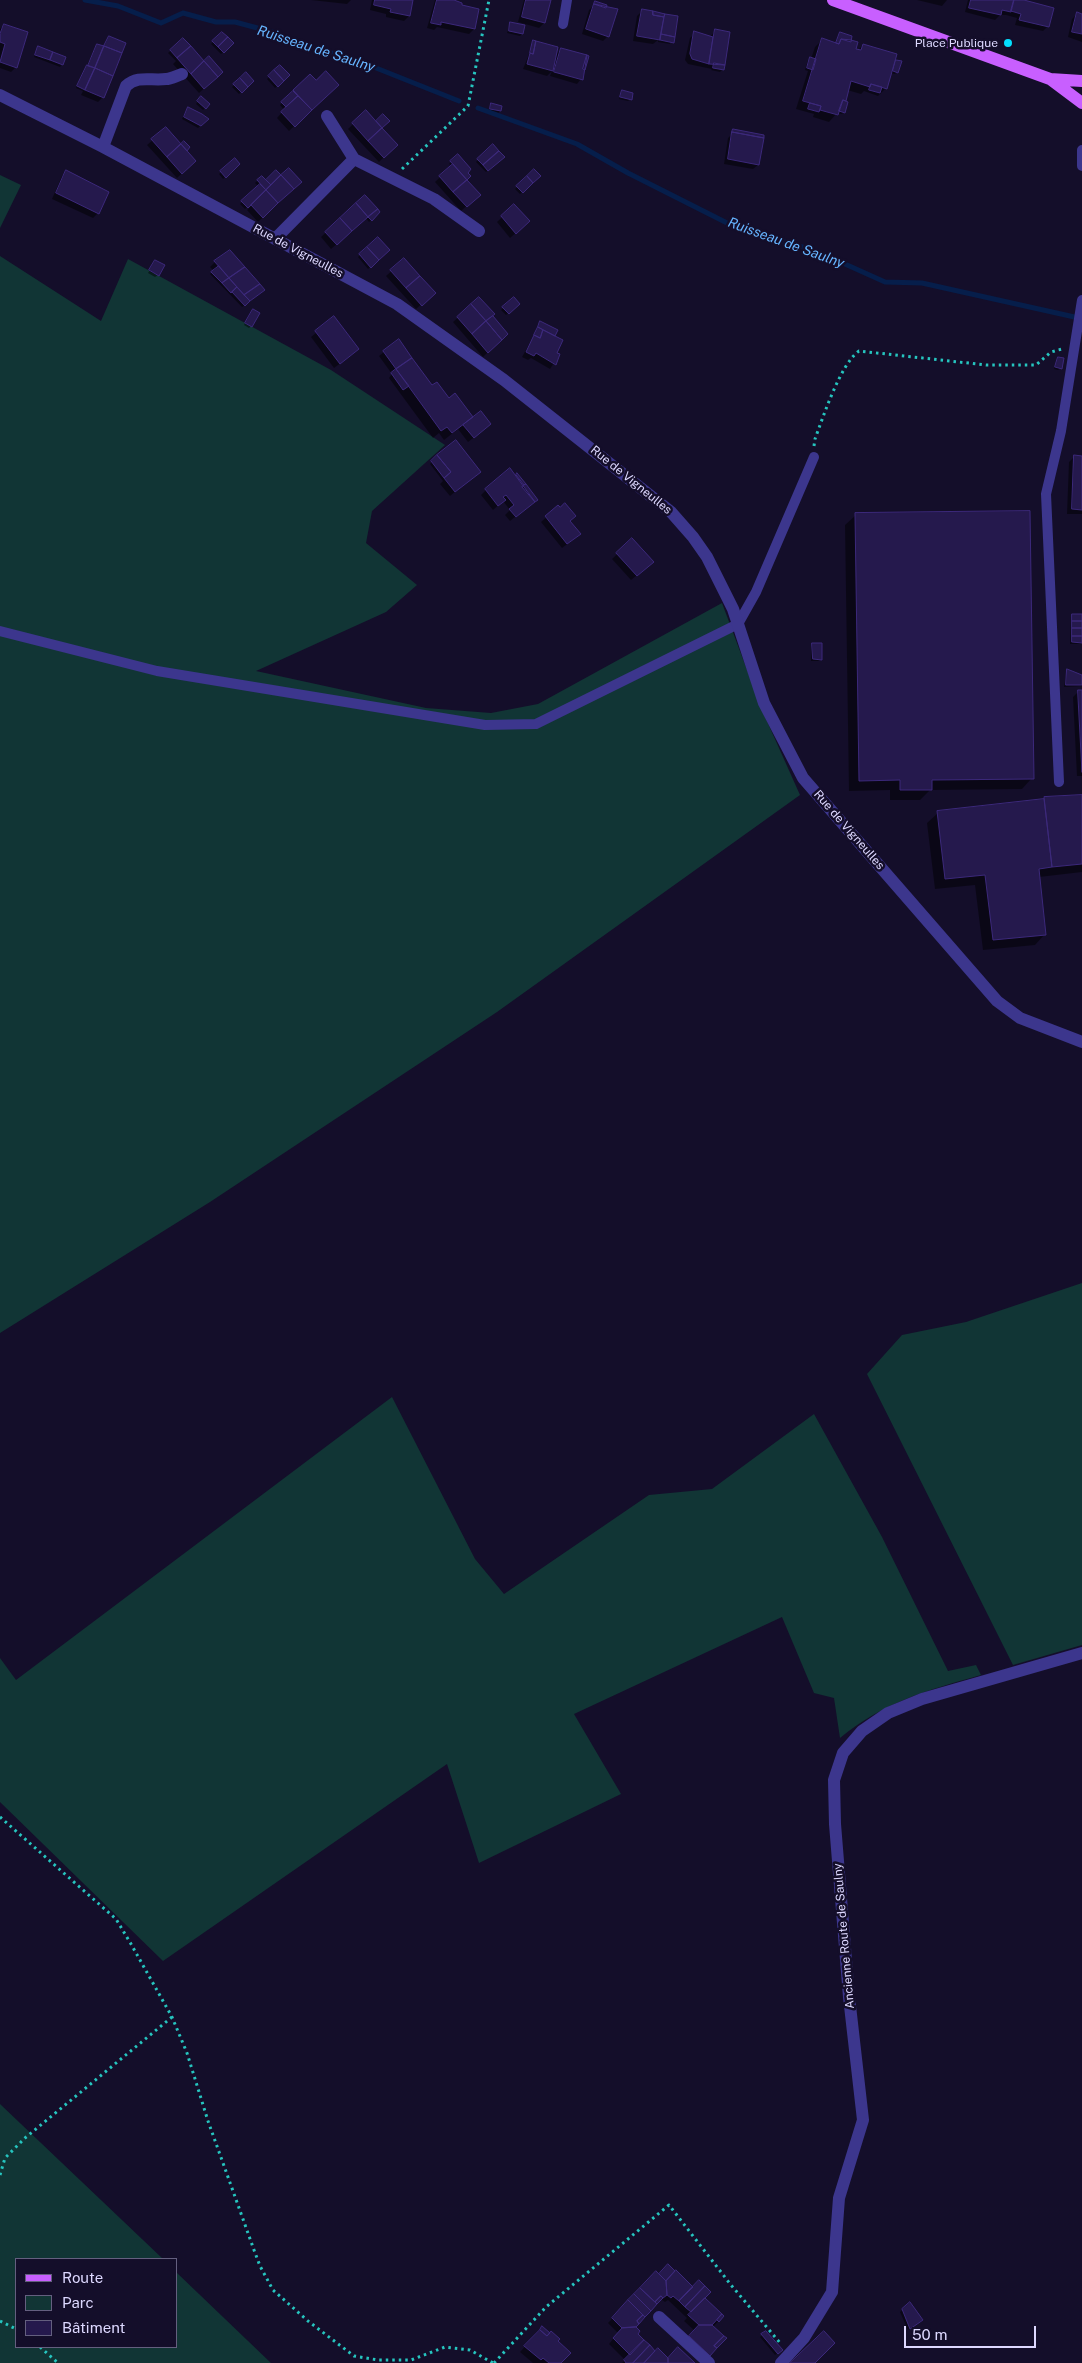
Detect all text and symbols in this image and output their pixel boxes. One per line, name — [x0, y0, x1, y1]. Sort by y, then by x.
water label: Ruisseau de Saulny — [255, 22, 377, 76]
place label: Place Publique — [915, 36, 998, 50]
marker: Place Publique — [1002, 37, 1014, 49]
water label: Ruisseau de Saulny — [725, 214, 847, 272]
street label: Rue de Vigneulles — [250, 221, 346, 281]
street label: Rue de Vigneulles — [587, 443, 675, 517]
street label: Rue de Vigneulles — [811, 787, 887, 873]
street label: Ancienne Route de Saulny — [830, 1862, 858, 2010]
legend — [15, 2258, 178, 2348]
text: Route — [62, 2269, 103, 2286]
text: Parc — [62, 2294, 94, 2311]
scale bar — [907, 2316, 1040, 2348]
text: Bâtiment — [62, 2319, 125, 2336]
text: 50 m — [912, 2326, 947, 2343]

